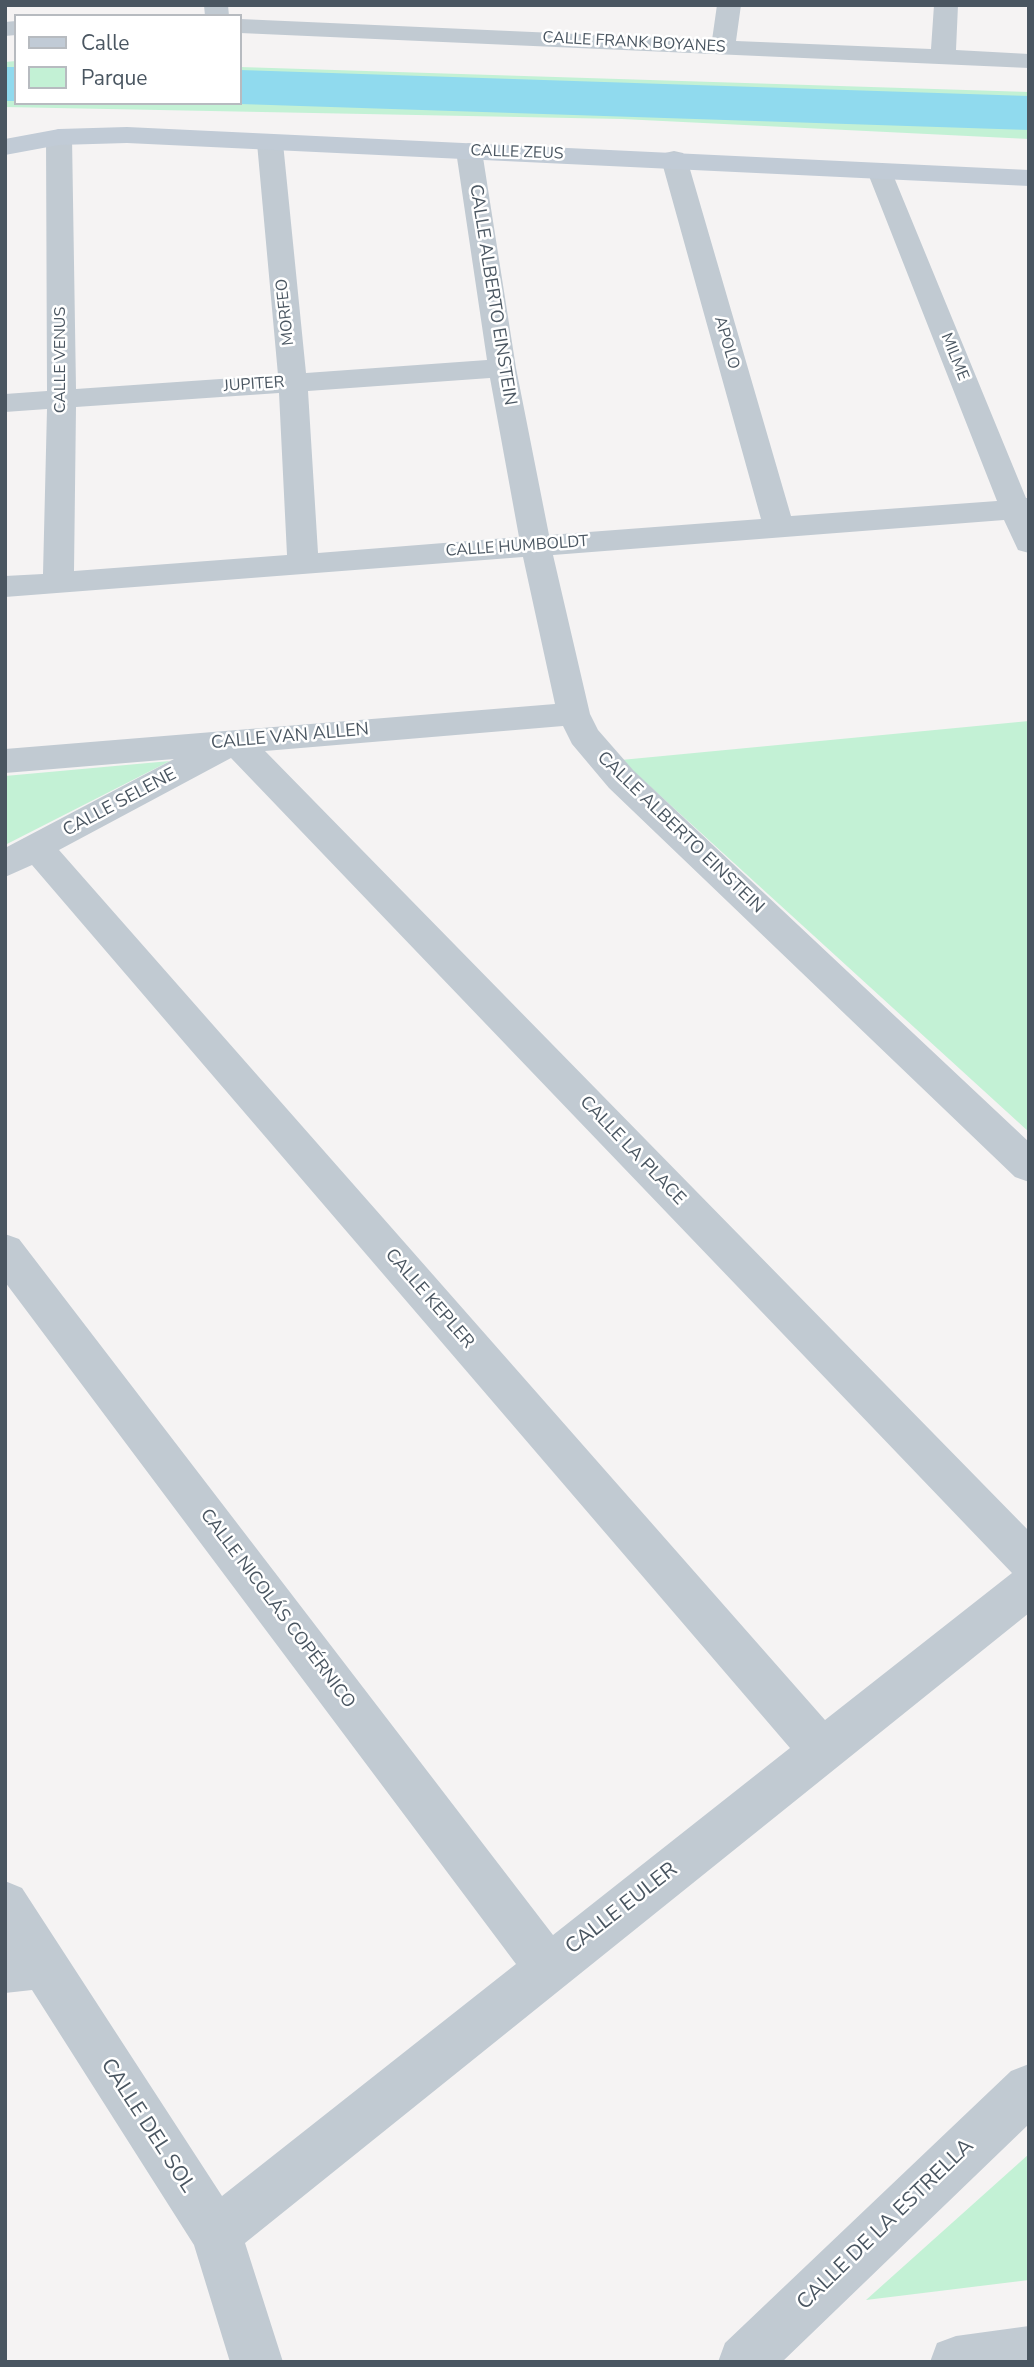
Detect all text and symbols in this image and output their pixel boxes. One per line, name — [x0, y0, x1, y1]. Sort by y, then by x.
legend — [14, 14, 242, 105]
text: Calle — [81, 29, 129, 57]
street label: CALLE FRANK BOYANES — [542, 29, 726, 57]
text: Parque — [81, 64, 148, 92]
street label: CALLE ZEUS — [470, 142, 564, 164]
street label: CALLE ALBERTO EINSTEIN — [464, 183, 520, 407]
street label: MORFEO — [273, 278, 299, 346]
street label: CALLE VENUS — [51, 307, 71, 413]
street label: APOLO — [709, 314, 743, 372]
street label: MILME — [936, 330, 972, 384]
street label: JUPITER — [223, 373, 285, 397]
street label: CALLE HUMBOLDT — [445, 532, 589, 562]
street label: CALLE VAN ALLEN — [210, 719, 370, 755]
street label: CALLE ALBERTO EINSTEIN — [592, 748, 768, 918]
street label: CALLE SELENE — [60, 764, 180, 842]
street label: CALLE LA PLACE — [575, 1092, 689, 1210]
street label: CALLE KEPLER — [380, 1245, 478, 1353]
street label: CALLE NICOLÁS COPÉRNICO — [195, 1505, 359, 1713]
street label: CALLE EULER — [561, 1858, 683, 1960]
street label: CALLE DEL SOL — [94, 2054, 200, 2198]
street label: CALLE DE LA ESTRELLA — [792, 2134, 980, 2316]

